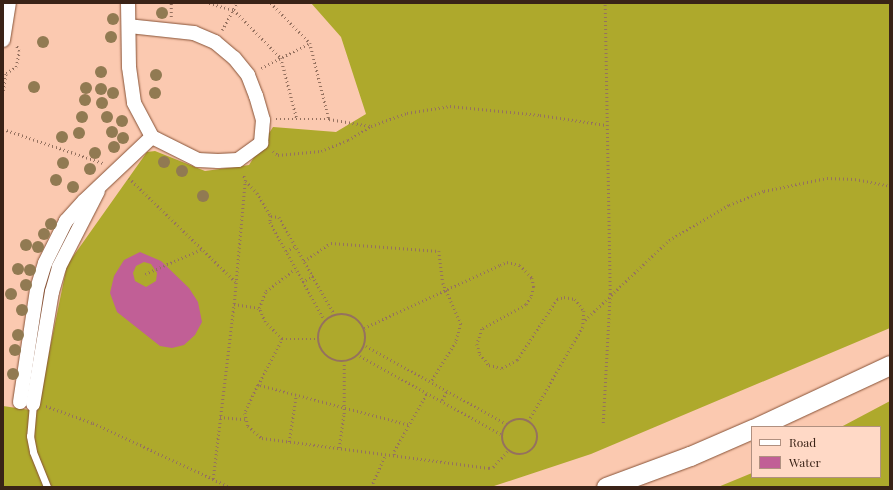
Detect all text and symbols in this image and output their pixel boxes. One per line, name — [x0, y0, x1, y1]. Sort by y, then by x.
legend — [751, 426, 881, 478]
text: Road — [789, 434, 816, 450]
text: Water — [789, 454, 821, 470]

